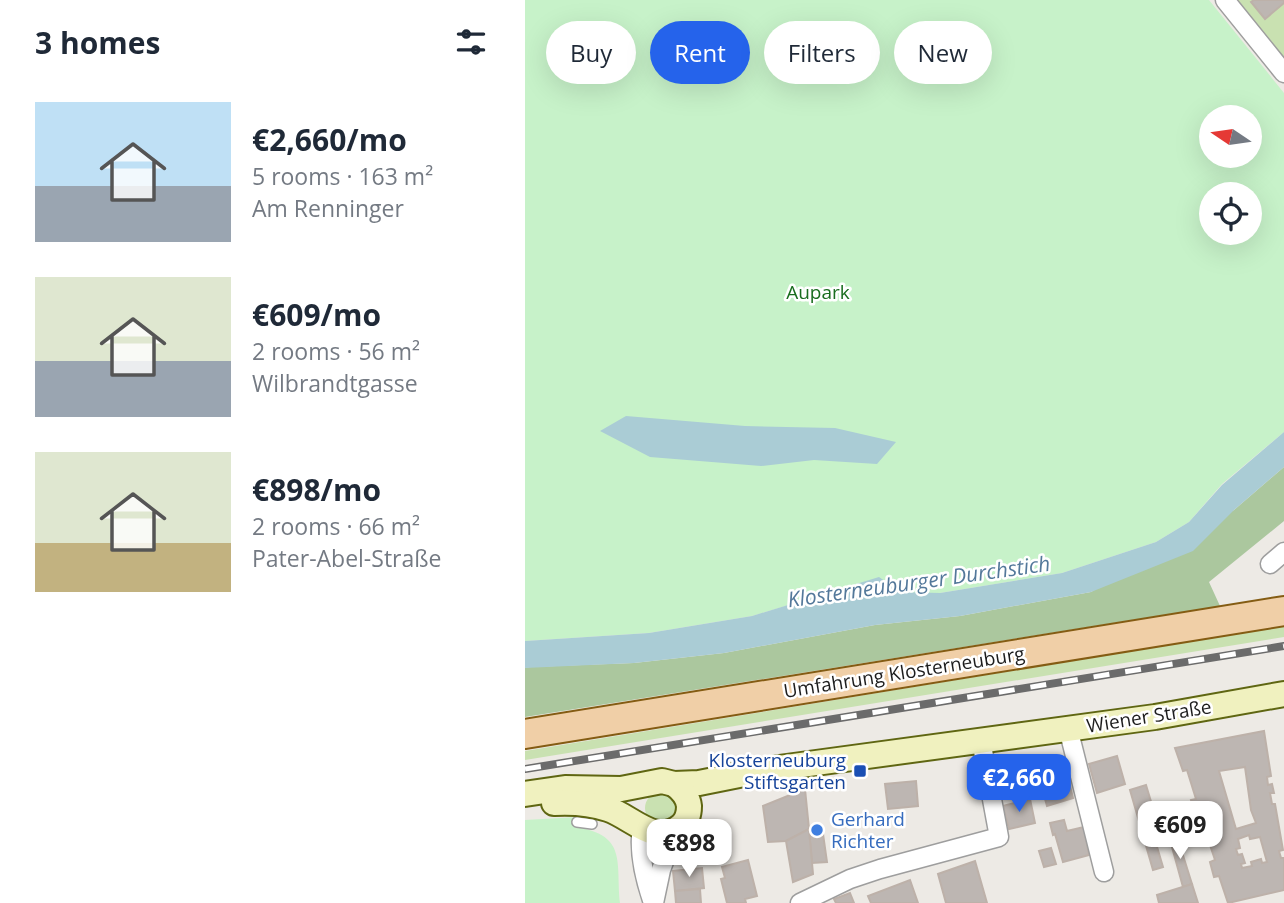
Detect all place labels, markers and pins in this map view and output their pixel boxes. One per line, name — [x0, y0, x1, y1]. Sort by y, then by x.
place label: Klosterneuburg Stiftsgarten — [709, 747, 846, 795]
pin: €2,660 — [962, 754, 1076, 814]
marker: Klosterneuburg Stiftsgarten — [852, 763, 868, 779]
pin: €609 — [1139, 802, 1221, 861]
place label: Gerhard Richter — [831, 806, 905, 854]
pin: €898 — [648, 820, 730, 879]
marker: Gerhard Richter — [809, 822, 825, 838]

